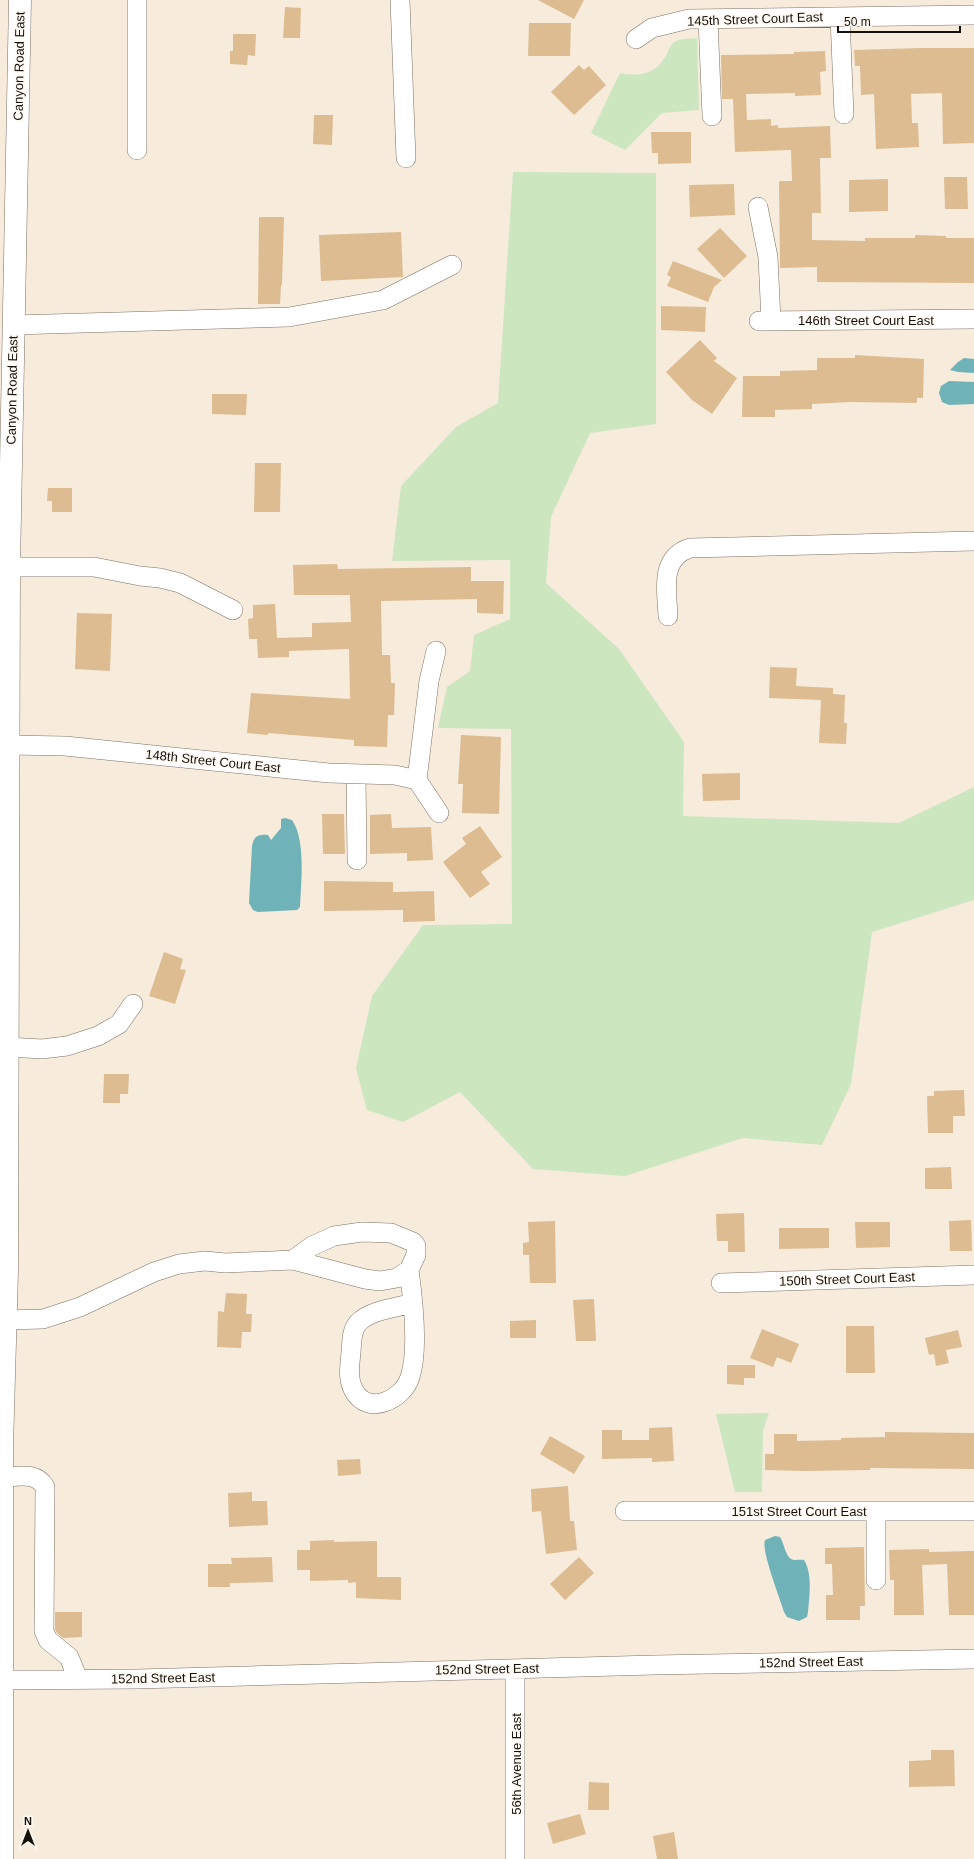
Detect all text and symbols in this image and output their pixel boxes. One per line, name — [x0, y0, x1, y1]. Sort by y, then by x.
scale bar — [838, 8, 960, 34]
street label: 145th Street Court East — [687, 9, 824, 29]
street label: Canyon Road East — [11, 11, 27, 121]
text: 50 m — [844, 15, 871, 29]
street label: 146th Street Court East — [798, 313, 934, 328]
street label: Canyon Road East — [4, 335, 20, 445]
street label: 148th Street Court East — [145, 746, 282, 776]
street label: 150th Street Court East — [779, 1269, 916, 1289]
street label: 151st Street Court East — [731, 1504, 867, 1519]
street label: 152nd Street East — [759, 1654, 864, 1670]
street label: 152nd Street East — [435, 1661, 540, 1677]
street label: 152nd Street East — [111, 1670, 216, 1686]
street label: 56th Avenue East — [509, 1713, 524, 1815]
north arrow — [8, 1811, 48, 1851]
text: N — [24, 1815, 32, 1827]

